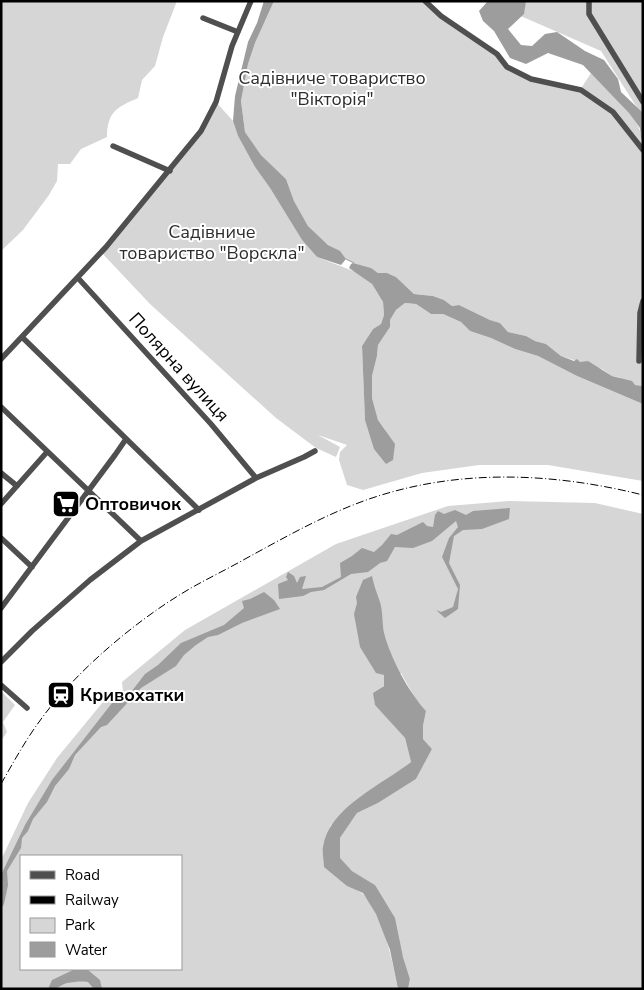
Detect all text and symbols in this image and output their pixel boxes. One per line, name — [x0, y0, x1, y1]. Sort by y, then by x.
park label: Садівниче товариство "Вікторія" — [238, 66, 426, 111]
park label: Садівниче товариство "Ворскла" — [119, 220, 305, 265]
street label: Полярна вулиця — [123, 307, 235, 427]
supermarket icon: Оптовичок — [51, 489, 81, 519]
place label: Оптовичок — [85, 492, 182, 516]
station icon: Кривохатки — [46, 680, 76, 710]
place label: Кривохатки — [80, 683, 184, 707]
legend — [20, 855, 182, 970]
text: Road — [65, 865, 100, 885]
text: Railway — [65, 890, 119, 910]
text: Park — [65, 915, 95, 935]
text: Water — [65, 940, 108, 960]

